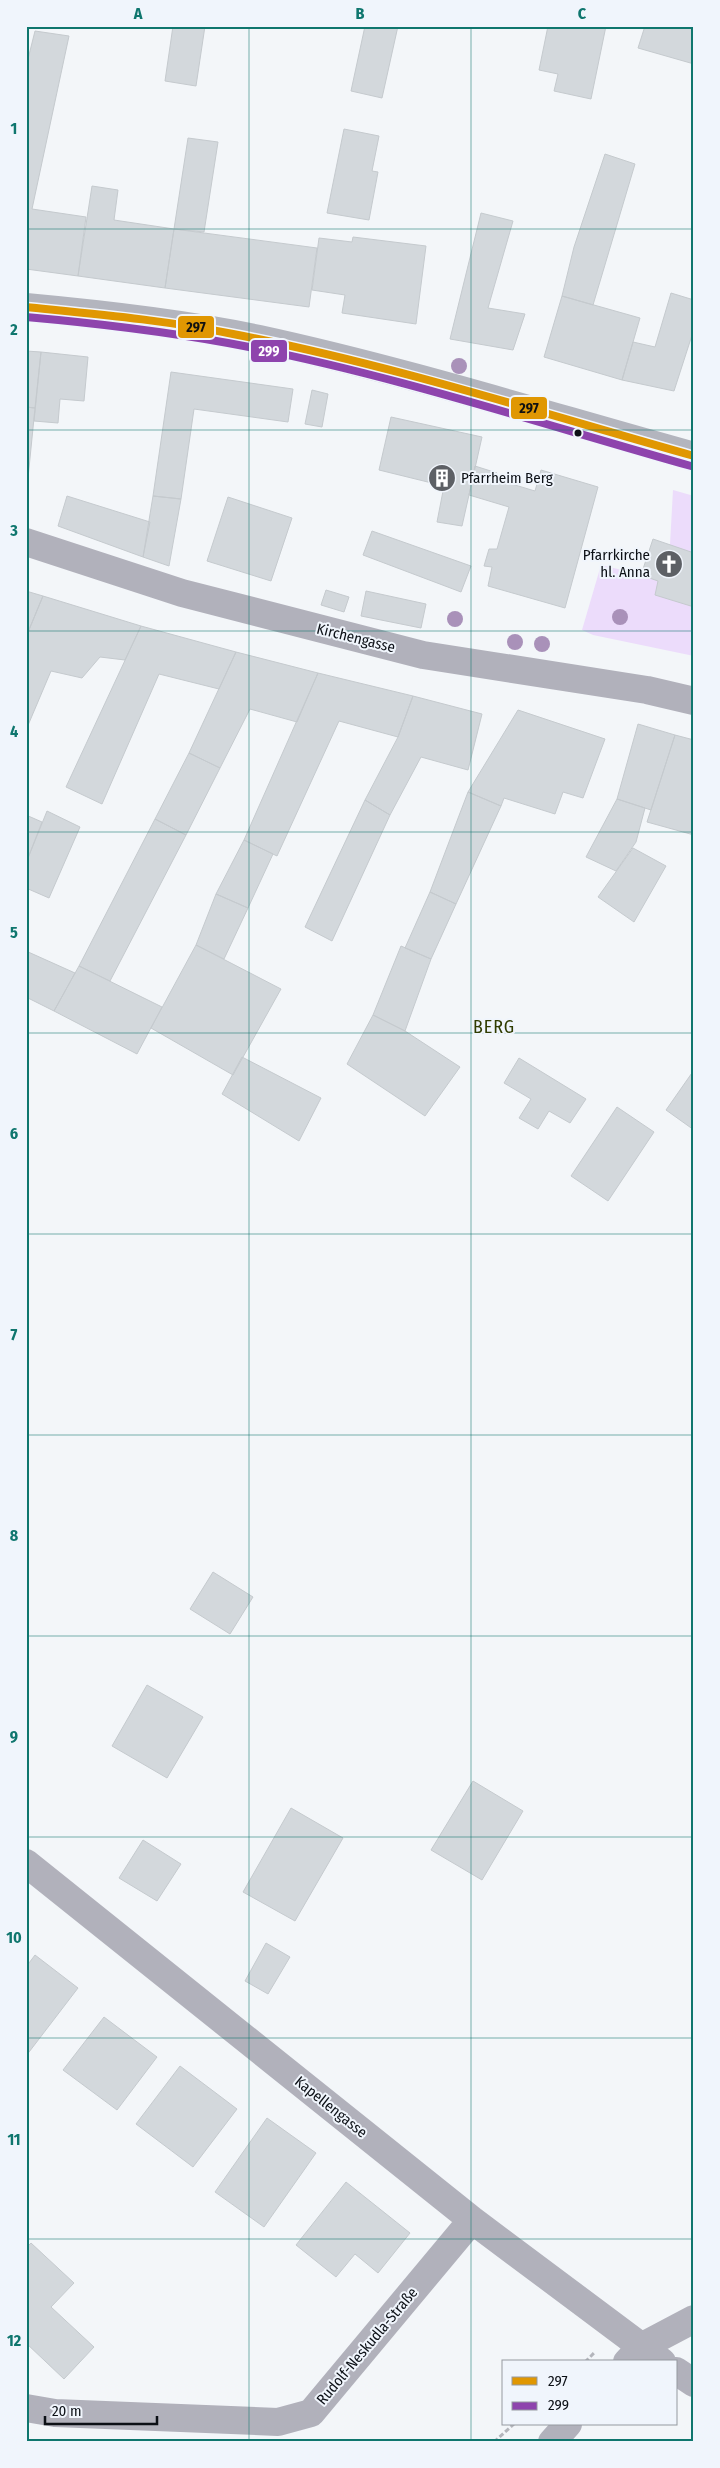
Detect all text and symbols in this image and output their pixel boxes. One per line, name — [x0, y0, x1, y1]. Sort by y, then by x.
text: A — [133, 4, 143, 23]
text: B — [356, 4, 365, 23]
text: C — [578, 4, 587, 23]
text: 1 — [11, 119, 17, 138]
line badge: 297 — [177, 315, 215, 339]
text: 297 — [185, 319, 206, 336]
text: 2 — [9, 320, 18, 339]
line badge: 299 — [250, 339, 288, 363]
text: 299 — [258, 343, 279, 360]
line badge: 297 — [510, 396, 548, 420]
text: 297 — [518, 400, 539, 417]
unlabelled marker — [573, 428, 583, 438]
building icon: Pfarrheim Berg — [427, 463, 457, 493]
place label: Pfarrheim Berg — [461, 469, 553, 487]
text: 3 — [9, 521, 18, 540]
place label: Pfarrkirche hl. Anna — [583, 546, 650, 581]
church icon: Pfarrkirche hl. Anna — [654, 549, 684, 579]
street label: Kirchengasse — [315, 620, 397, 656]
text: 4 — [10, 722, 18, 741]
text: 5 — [10, 923, 18, 942]
district label: BERG — [473, 1016, 515, 1038]
text: 6 — [10, 1124, 18, 1143]
text: 7 — [11, 1325, 18, 1344]
text: 8 — [10, 1526, 19, 1545]
text: 9 — [10, 1727, 18, 1746]
text: 10 — [6, 1928, 22, 1947]
street label: Kapellengasse — [291, 2072, 371, 2142]
text: 11 — [7, 2130, 21, 2149]
street label: Rudolf-Neskudla-Straße — [313, 2284, 421, 2408]
text: 12 — [7, 2331, 22, 2350]
legend — [502, 2360, 678, 2426]
text: 297 — [548, 2372, 568, 2390]
scale bar — [45, 2393, 158, 2425]
text: 299 — [548, 2396, 569, 2414]
text: 20 m — [52, 2402, 82, 2420]

